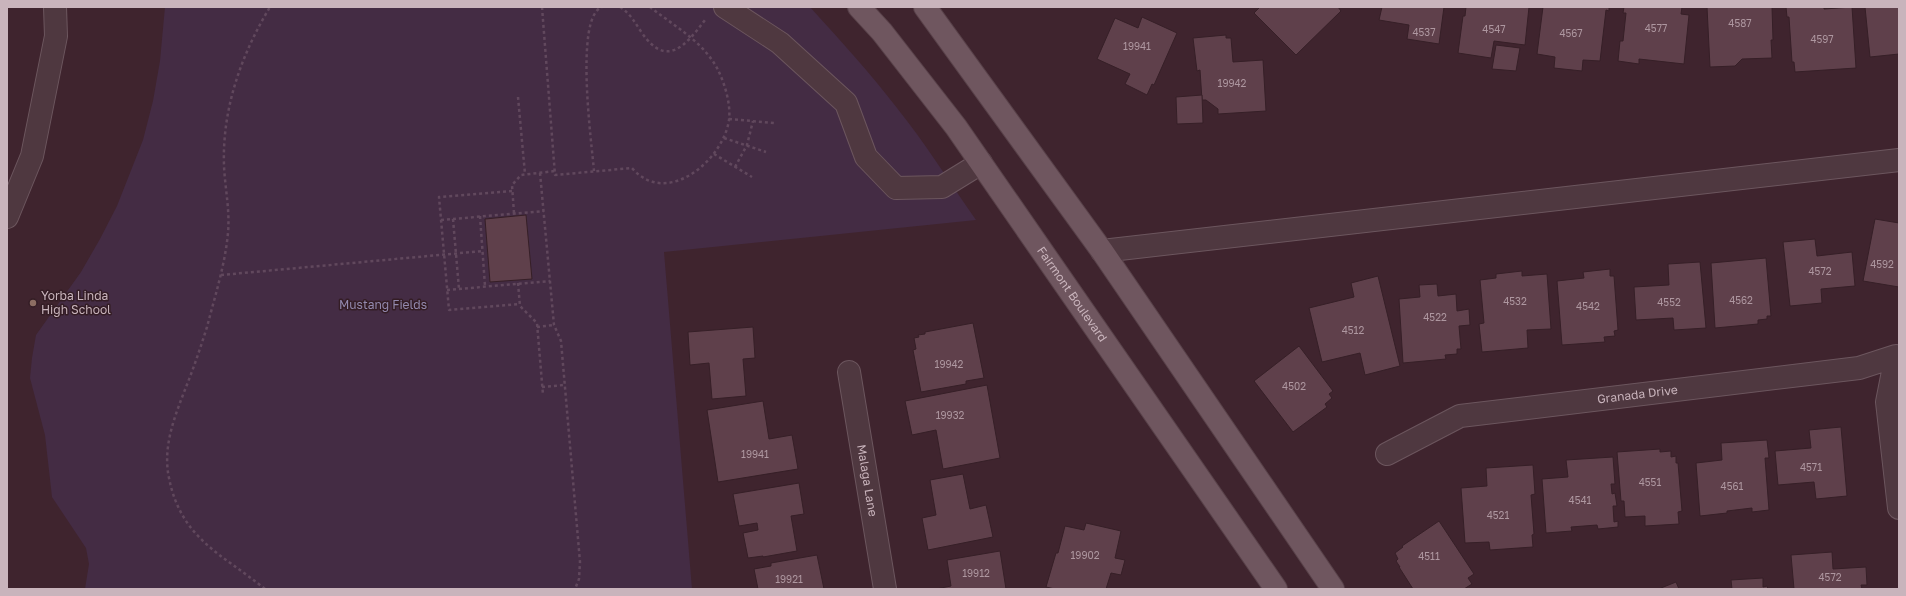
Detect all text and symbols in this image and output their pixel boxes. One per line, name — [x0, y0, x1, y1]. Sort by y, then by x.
house number: 4587 — [1728, 17, 1752, 29]
house number: 4577 — [1645, 22, 1667, 34]
house number: 4547 — [1482, 23, 1506, 35]
house number: 4537 — [1412, 26, 1436, 38]
house number: 4567 — [1559, 27, 1583, 39]
house number: 4597 — [1810, 33, 1834, 45]
house number: 19941 — [1123, 40, 1151, 52]
house number: 19942 — [1218, 77, 1247, 89]
street label: Fairmont Boulevard — [1034, 244, 1111, 345]
house number: 4592 — [1870, 258, 1894, 270]
house number: 4572 — [1809, 265, 1832, 277]
place label: Yorba Linda High School — [41, 288, 111, 317]
house number: 4562 — [1729, 294, 1753, 306]
house number: 4532 — [1503, 295, 1527, 307]
house number: 4552 — [1657, 296, 1681, 308]
park label: Mustang Fields — [339, 297, 427, 312]
marker: Yorba Linda High School — [28, 298, 38, 308]
house number: 4542 — [1576, 300, 1600, 312]
house number: 4522 — [1423, 311, 1447, 323]
house number: 4512 — [1342, 324, 1364, 336]
house number: 19942 — [935, 358, 964, 370]
house number: 4502 — [1282, 380, 1306, 392]
street label: Granada Drive — [1596, 382, 1678, 406]
house number: 19932 — [936, 409, 964, 421]
street label: Malaga Lane — [854, 443, 881, 518]
house number: 19941 — [741, 448, 769, 460]
house number: 4571 — [1800, 461, 1822, 473]
house number: 4551 — [1639, 476, 1661, 488]
house number: 4561 — [1721, 480, 1744, 492]
house number: 4541 — [1569, 494, 1592, 506]
house number: 4521 — [1487, 509, 1509, 521]
house number: 19902 — [1071, 549, 1100, 561]
house number: 4511 — [1418, 550, 1440, 562]
house number: 19912 — [962, 567, 990, 579]
house number: 4572 — [1819, 571, 1842, 583]
house number: 19921 — [775, 573, 803, 585]

